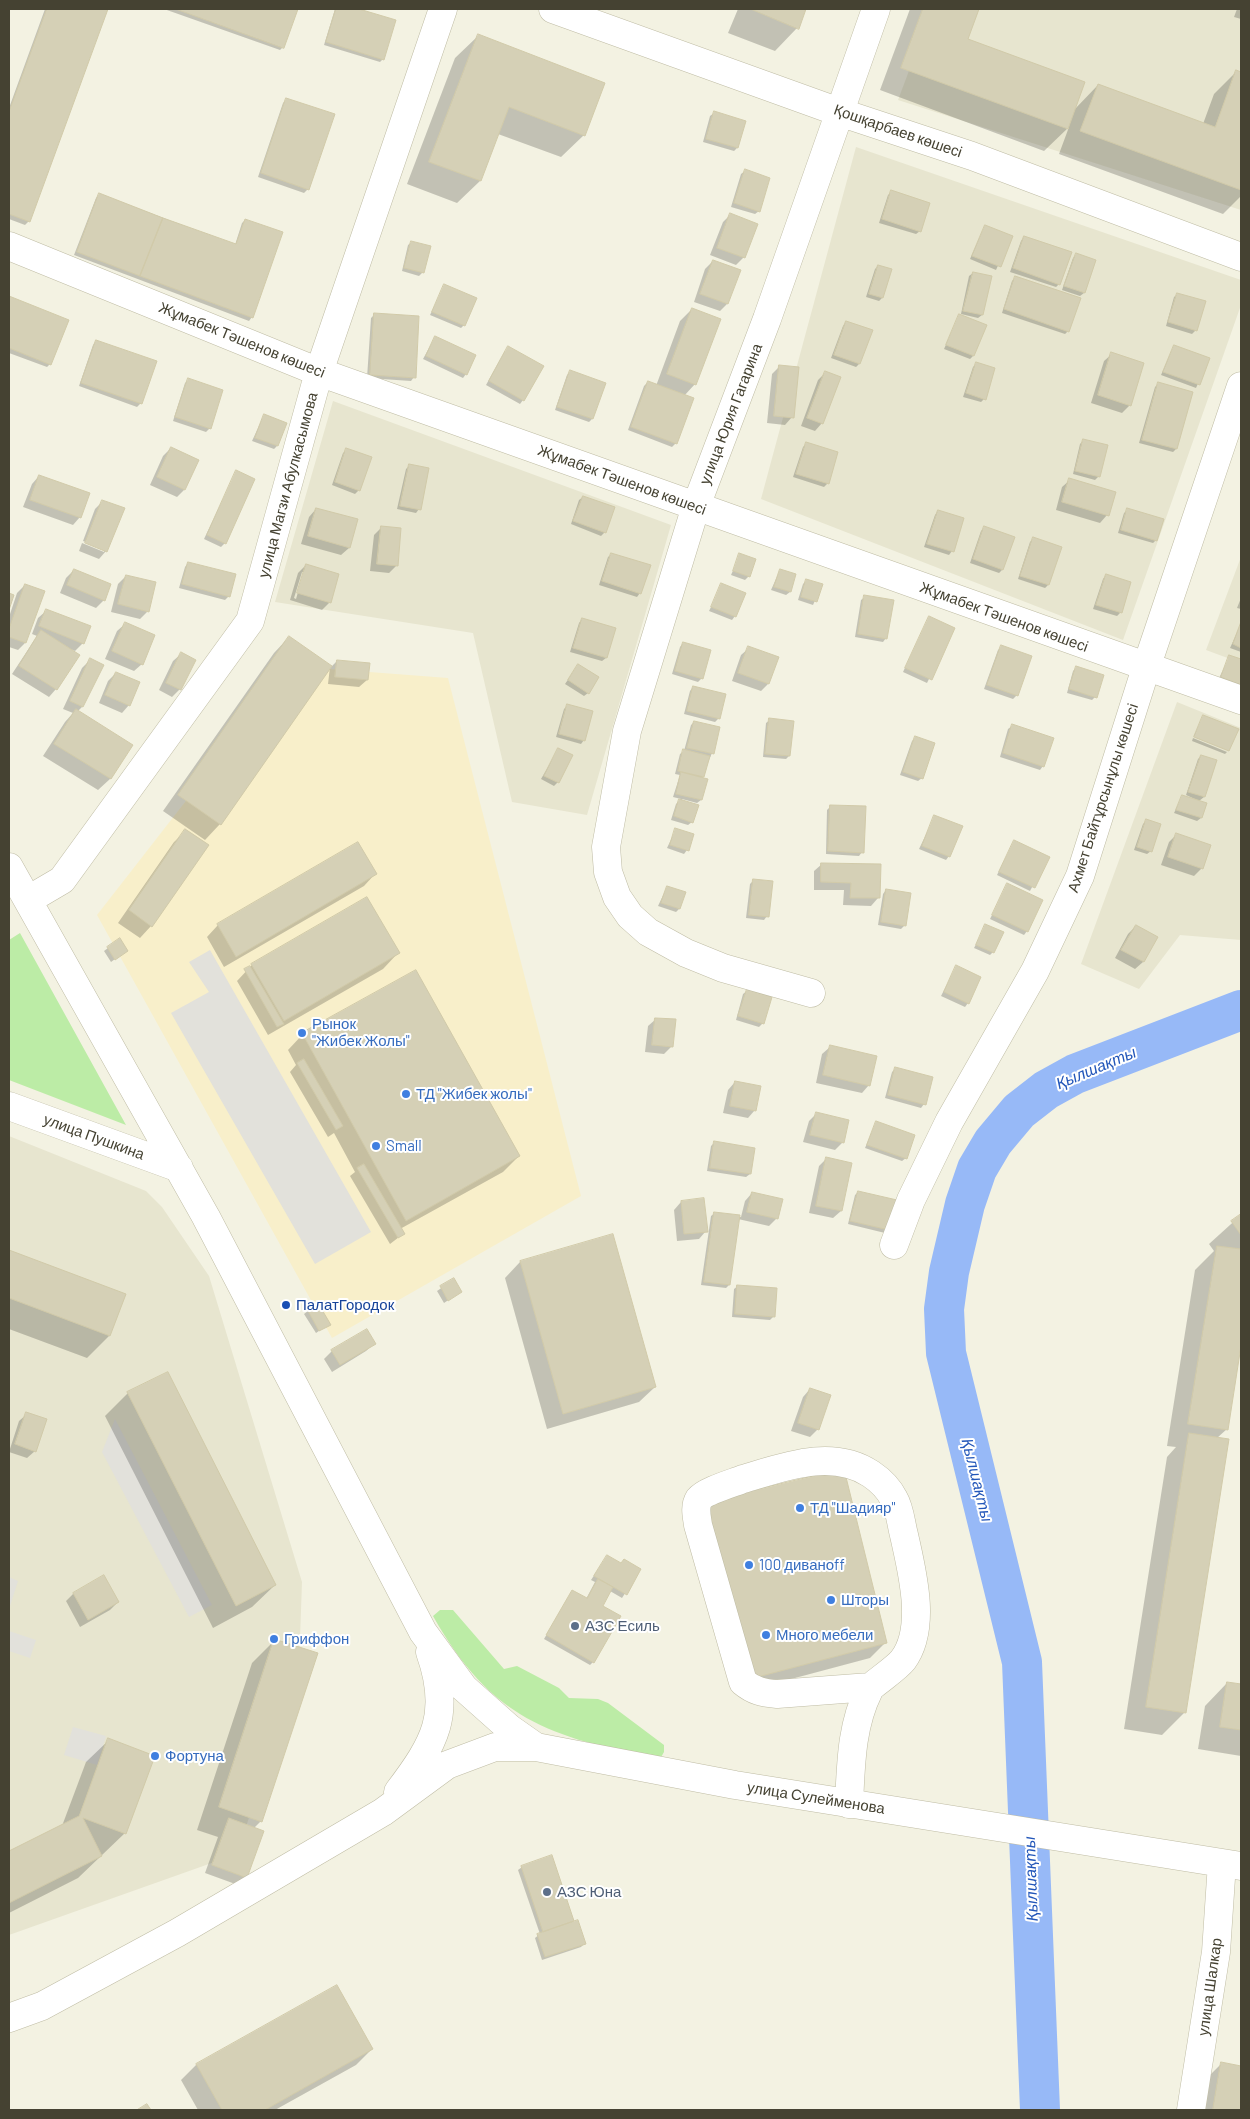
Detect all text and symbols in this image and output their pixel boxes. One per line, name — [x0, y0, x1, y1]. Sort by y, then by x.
street label: Қошқарбаев көшесі — [832, 101, 964, 161]
street label: Жұмабек Тәшенов көшесі — [156, 298, 328, 382]
street label: улица Юрия Гагарина — [696, 341, 766, 487]
street label: улица Магзи Абулкасымова — [255, 390, 321, 580]
street label: Жұмабек Тәшенов көшесі — [535, 441, 709, 519]
street label: Жұмабек Тәшенов көшесі — [917, 578, 1091, 656]
street label: Ахмет Байтұрсынұлы көшесі — [1064, 701, 1142, 895]
place label: Рынок "Жибек Жолы" — [312, 1015, 410, 1050]
marker: Рынок "Жибек Жолы" — [296, 1027, 308, 1039]
water label: Қылшақты — [1053, 1043, 1139, 1093]
place label: ТД "Жибек жолы" — [416, 1085, 532, 1103]
marker: ТД "Жибек жолы" — [400, 1088, 412, 1100]
street label: улица Пушкина — [41, 1110, 147, 1164]
place label: Small — [386, 1137, 422, 1155]
marker: Small — [370, 1140, 382, 1152]
place label: ПалатГородок — [296, 1296, 394, 1314]
marker: ПалатГородок — [280, 1299, 292, 1311]
water label: Қылшақты — [957, 1436, 997, 1524]
place label: ТД "Шадияр" — [810, 1499, 895, 1517]
marker: ТД "Шадияр" — [794, 1502, 806, 1514]
place label: 100 диваноff — [759, 1556, 845, 1574]
marker: 100 диваноff — [743, 1559, 755, 1571]
place label: Шторы — [841, 1591, 889, 1609]
marker: Шторы — [825, 1594, 837, 1606]
place label: АЗС Есиль — [585, 1617, 660, 1635]
marker: АЗС Есиль — [569, 1620, 581, 1632]
place label: Много мебели — [776, 1626, 873, 1644]
marker: Много мебели — [760, 1629, 772, 1641]
place label: Гриффон — [284, 1630, 349, 1648]
marker: Гриффон — [268, 1633, 280, 1645]
place label: Фортуна — [165, 1747, 224, 1765]
marker: Фортуна — [149, 1750, 161, 1762]
street label: улица Сулейменова — [746, 1778, 886, 1818]
water label: Қылшақты — [1020, 1836, 1042, 1922]
place label: АЗС Юна — [557, 1883, 621, 1901]
marker: АЗС Юна — [541, 1886, 553, 1898]
street label: улица Шалкар — [1194, 1937, 1226, 2037]

